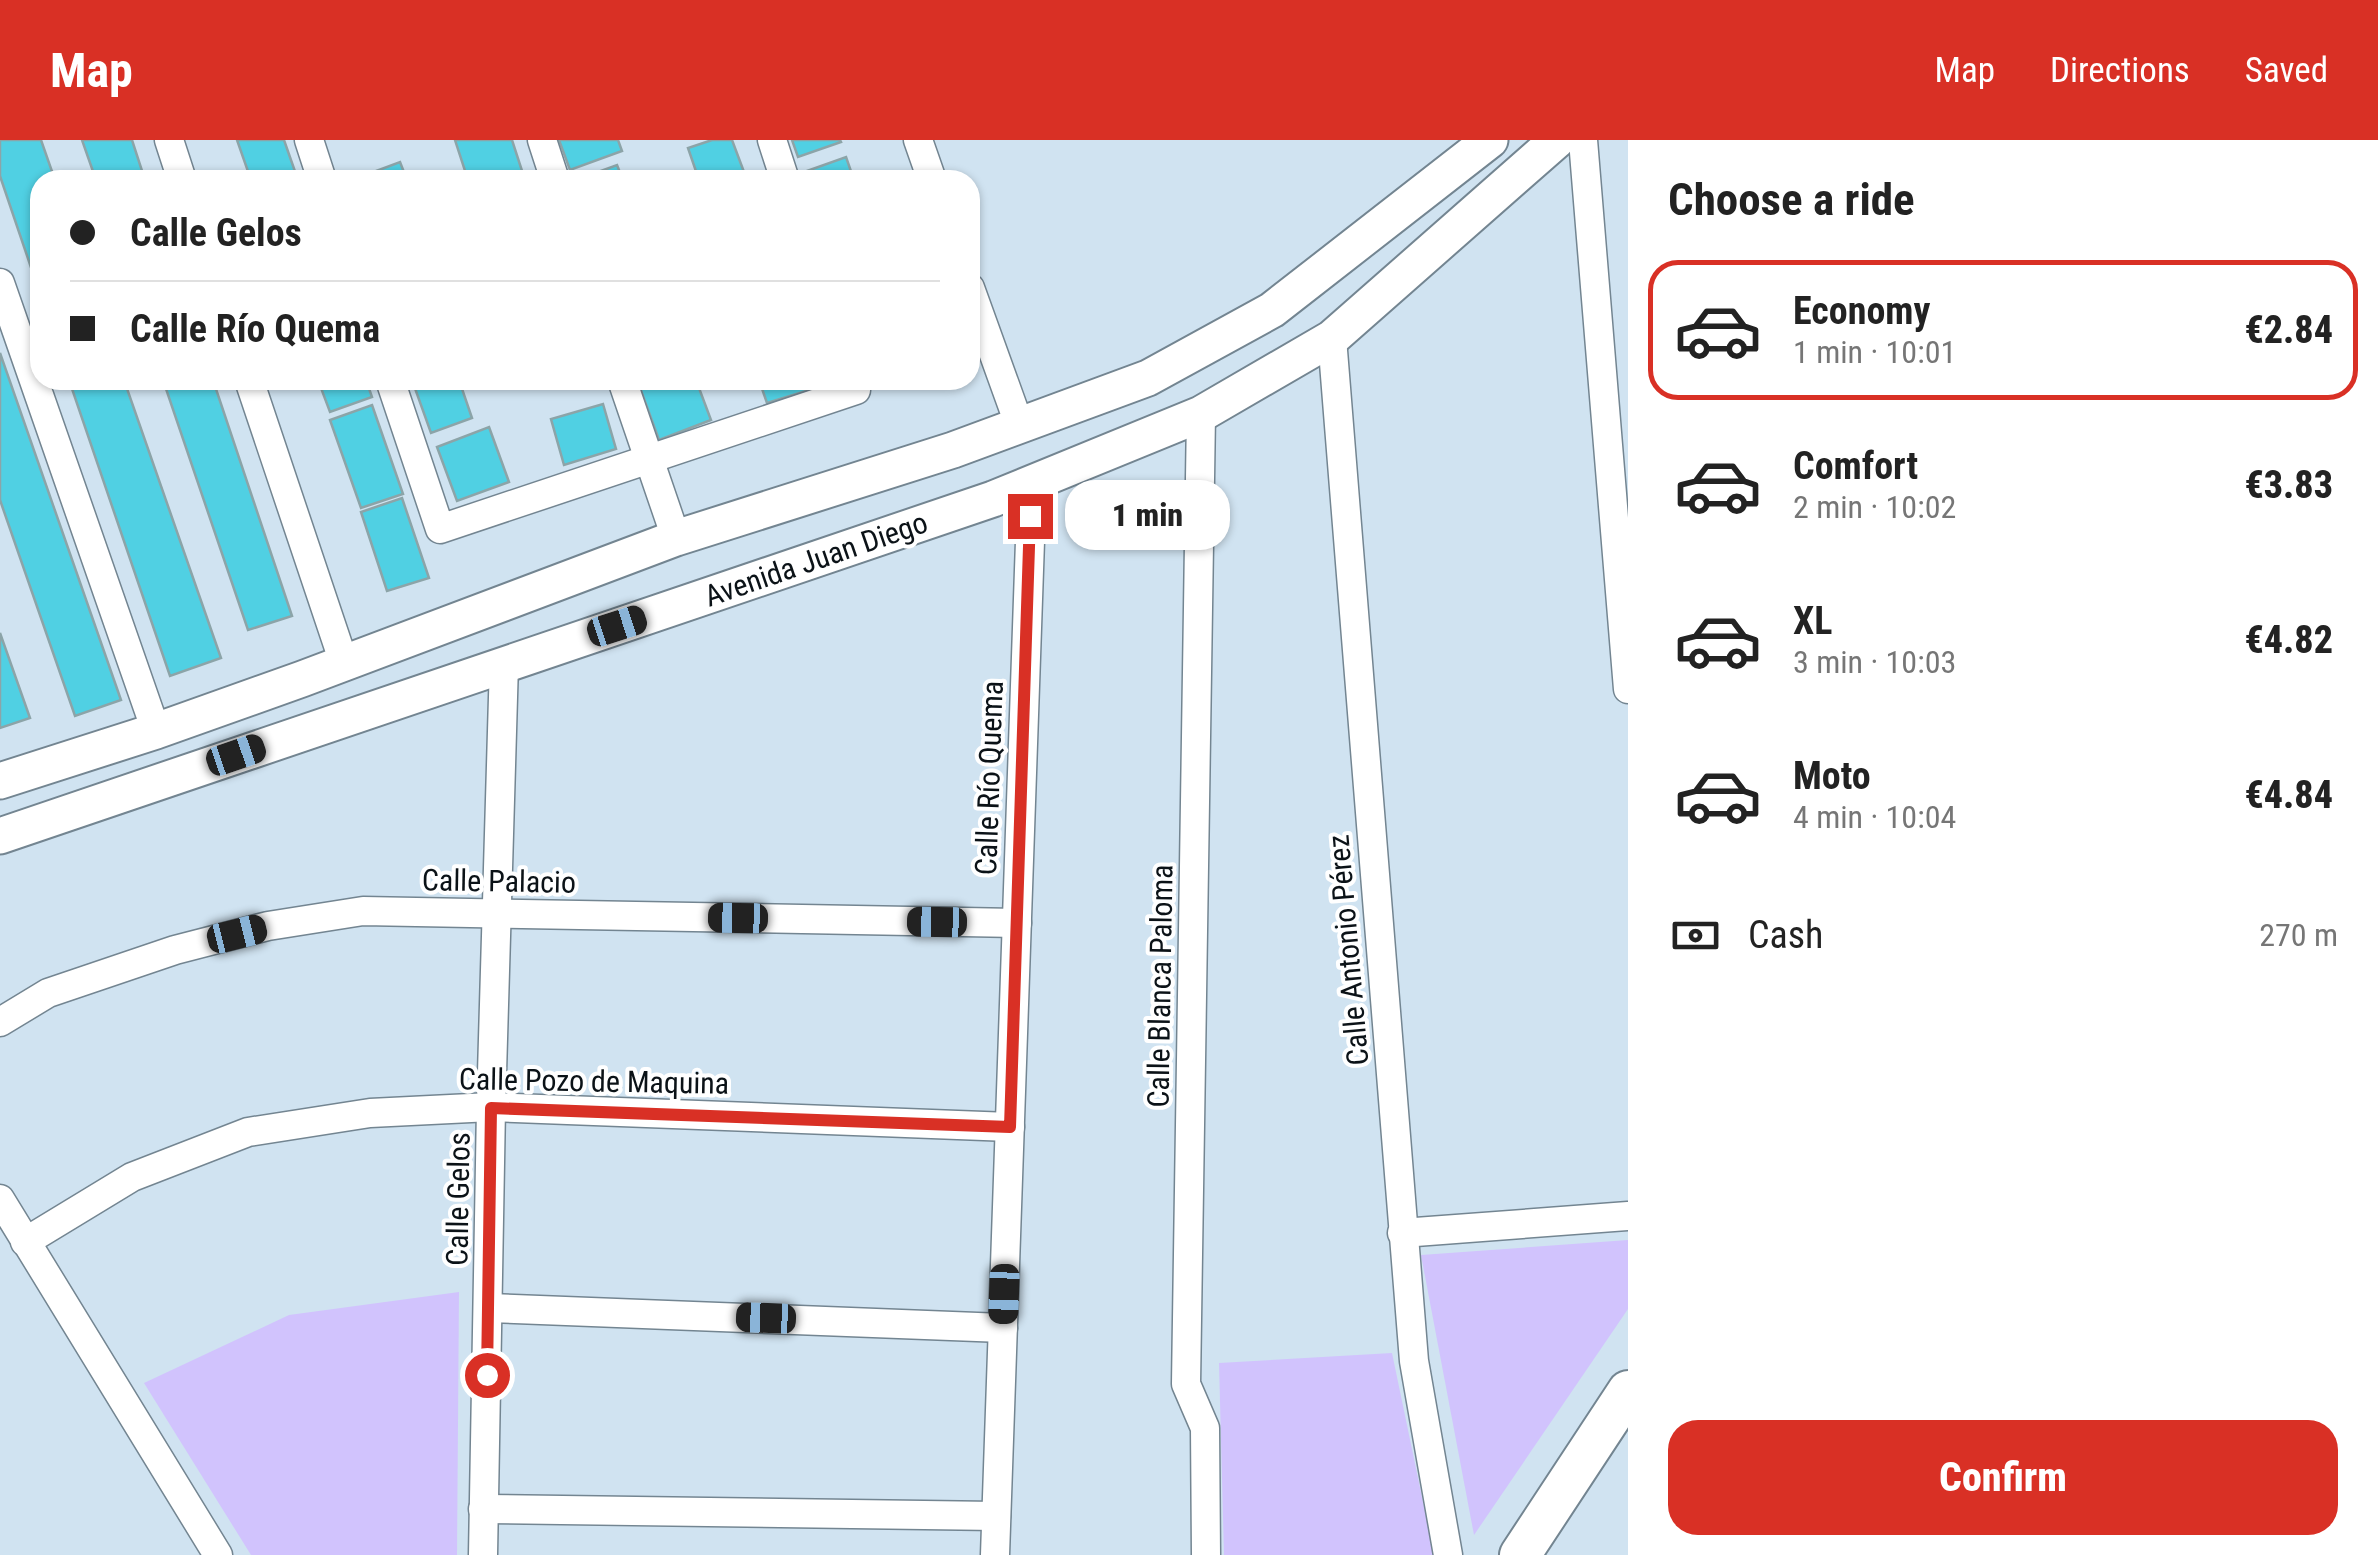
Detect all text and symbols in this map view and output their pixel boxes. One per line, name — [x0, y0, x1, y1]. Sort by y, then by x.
text: Map — [50, 42, 133, 99]
text: Map — [1935, 50, 1995, 91]
text: Directions — [2050, 50, 2190, 91]
text: Saved — [2245, 50, 2328, 91]
text: Choose a ride — [1668, 173, 1915, 226]
text: Calle Gelos — [130, 211, 302, 255]
icon: car — [1673, 285, 1763, 375]
text: Economy — [1793, 289, 1930, 333]
text: Calle Río Quema — [130, 307, 380, 351]
text: €2.84 — [2244, 308, 2333, 352]
text: 1 min · 10:01 — [1793, 333, 1956, 371]
icon: car — [1673, 440, 1763, 530]
text: Comfort — [1793, 444, 1918, 488]
text: €3.83 — [2244, 463, 2333, 507]
callout: 1 min — [1065, 481, 1230, 551]
text: 2 min · 10:02 — [1793, 488, 1956, 526]
route end — [1008, 494, 1053, 539]
text: 1 min — [1112, 496, 1183, 534]
street label: Avenida Juan Diego — [700, 504, 932, 614]
icon: car — [1673, 595, 1763, 685]
text: XL — [1793, 599, 1832, 643]
car — [584, 602, 650, 650]
text: €4.82 — [2244, 618, 2333, 662]
text: 3 min · 10:03 — [1793, 643, 1956, 681]
street label: Calle Río Quema — [968, 680, 1010, 876]
car — [203, 731, 269, 779]
icon: car — [1673, 750, 1763, 840]
text: Moto — [1793, 754, 1871, 798]
text: €4.84 — [2244, 773, 2333, 817]
text: 4 min · 10:04 — [1793, 798, 1956, 836]
street label: Calle Antonio Pérez — [1320, 833, 1376, 1067]
street label: Calle Palacio — [422, 862, 576, 900]
street label: Calle Blanca Paloma — [1140, 864, 1180, 1108]
car — [708, 902, 768, 934]
car — [907, 906, 967, 938]
icon: cash — [1668, 908, 1723, 963]
car — [204, 912, 270, 956]
text: Cash — [1748, 913, 1823, 957]
text: 270 m — [2259, 916, 2338, 954]
street label: Calle Pozo de Maquina — [459, 1061, 729, 1101]
street label: Calle Gelos — [439, 1132, 477, 1266]
car — [988, 1263, 1020, 1325]
car — [735, 1302, 797, 1334]
route start — [465, 1353, 510, 1398]
button: Confirm — [1668, 1420, 2338, 1535]

